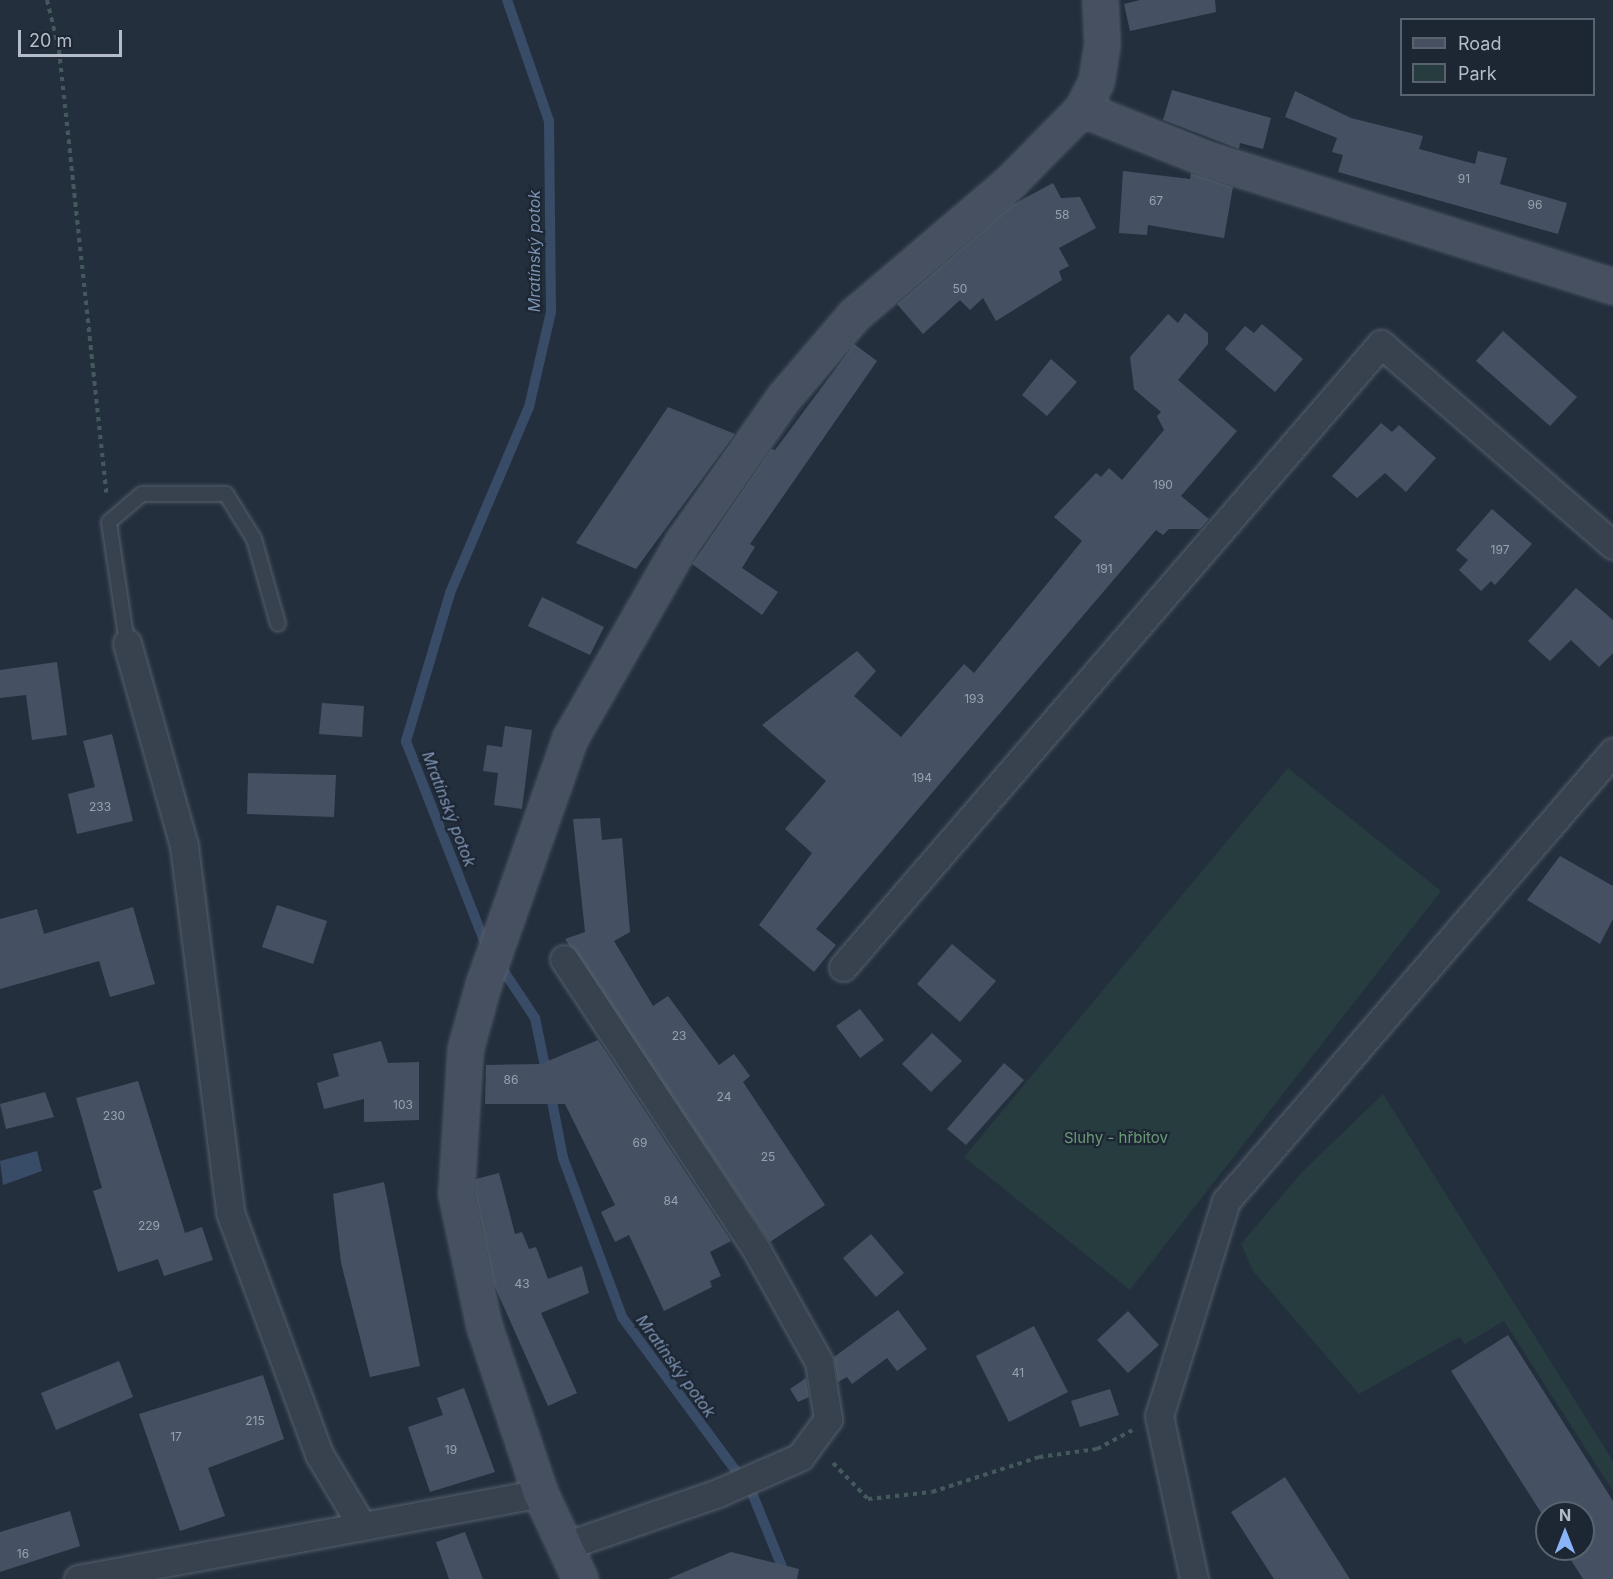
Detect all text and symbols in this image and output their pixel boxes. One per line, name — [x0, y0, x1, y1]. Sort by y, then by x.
scale bar — [21, 18, 124, 56]
legend — [1400, 18, 1595, 96]
text: 20 m — [29, 30, 72, 51]
text: Road — [1458, 33, 1501, 54]
text: Park — [1458, 63, 1497, 84]
house number: 91 — [1458, 172, 1470, 186]
water label: Mratínský potok — [524, 190, 544, 312]
house number: 67 — [1149, 194, 1163, 208]
house number: 96 — [1528, 198, 1542, 212]
house number: 58 — [1055, 208, 1069, 222]
house number: 50 — [953, 282, 967, 296]
house number: 190 — [1153, 478, 1173, 492]
house number: 197 — [1491, 543, 1509, 557]
house number: 191 — [1095, 562, 1113, 576]
house number: 193 — [964, 692, 984, 706]
water label: Mratínský potok — [418, 748, 480, 870]
house number: 194 — [912, 771, 932, 785]
house number: 233 — [89, 800, 111, 814]
house number: 23 — [672, 1029, 686, 1043]
house number: 86 — [504, 1073, 518, 1087]
house number: 24 — [717, 1090, 731, 1104]
house number: 103 — [393, 1098, 413, 1112]
house number: 230 — [103, 1109, 125, 1123]
park label: Sluhy - hřbitov — [1064, 1129, 1168, 1147]
house number: 69 — [633, 1136, 647, 1150]
house number: 25 — [761, 1150, 775, 1164]
house number: 84 — [663, 1194, 679, 1208]
house number: 229 — [138, 1219, 160, 1233]
house number: 43 — [514, 1277, 530, 1291]
water label: Mratínský potok — [632, 1311, 720, 1421]
house number: 41 — [1012, 1366, 1024, 1380]
house number: 215 — [245, 1414, 265, 1428]
house number: 17 — [170, 1430, 182, 1444]
house number: 19 — [445, 1443, 457, 1457]
north arrow — [1535, 1501, 1595, 1561]
text: N — [1559, 1505, 1571, 1525]
house number: 16 — [17, 1547, 29, 1561]

